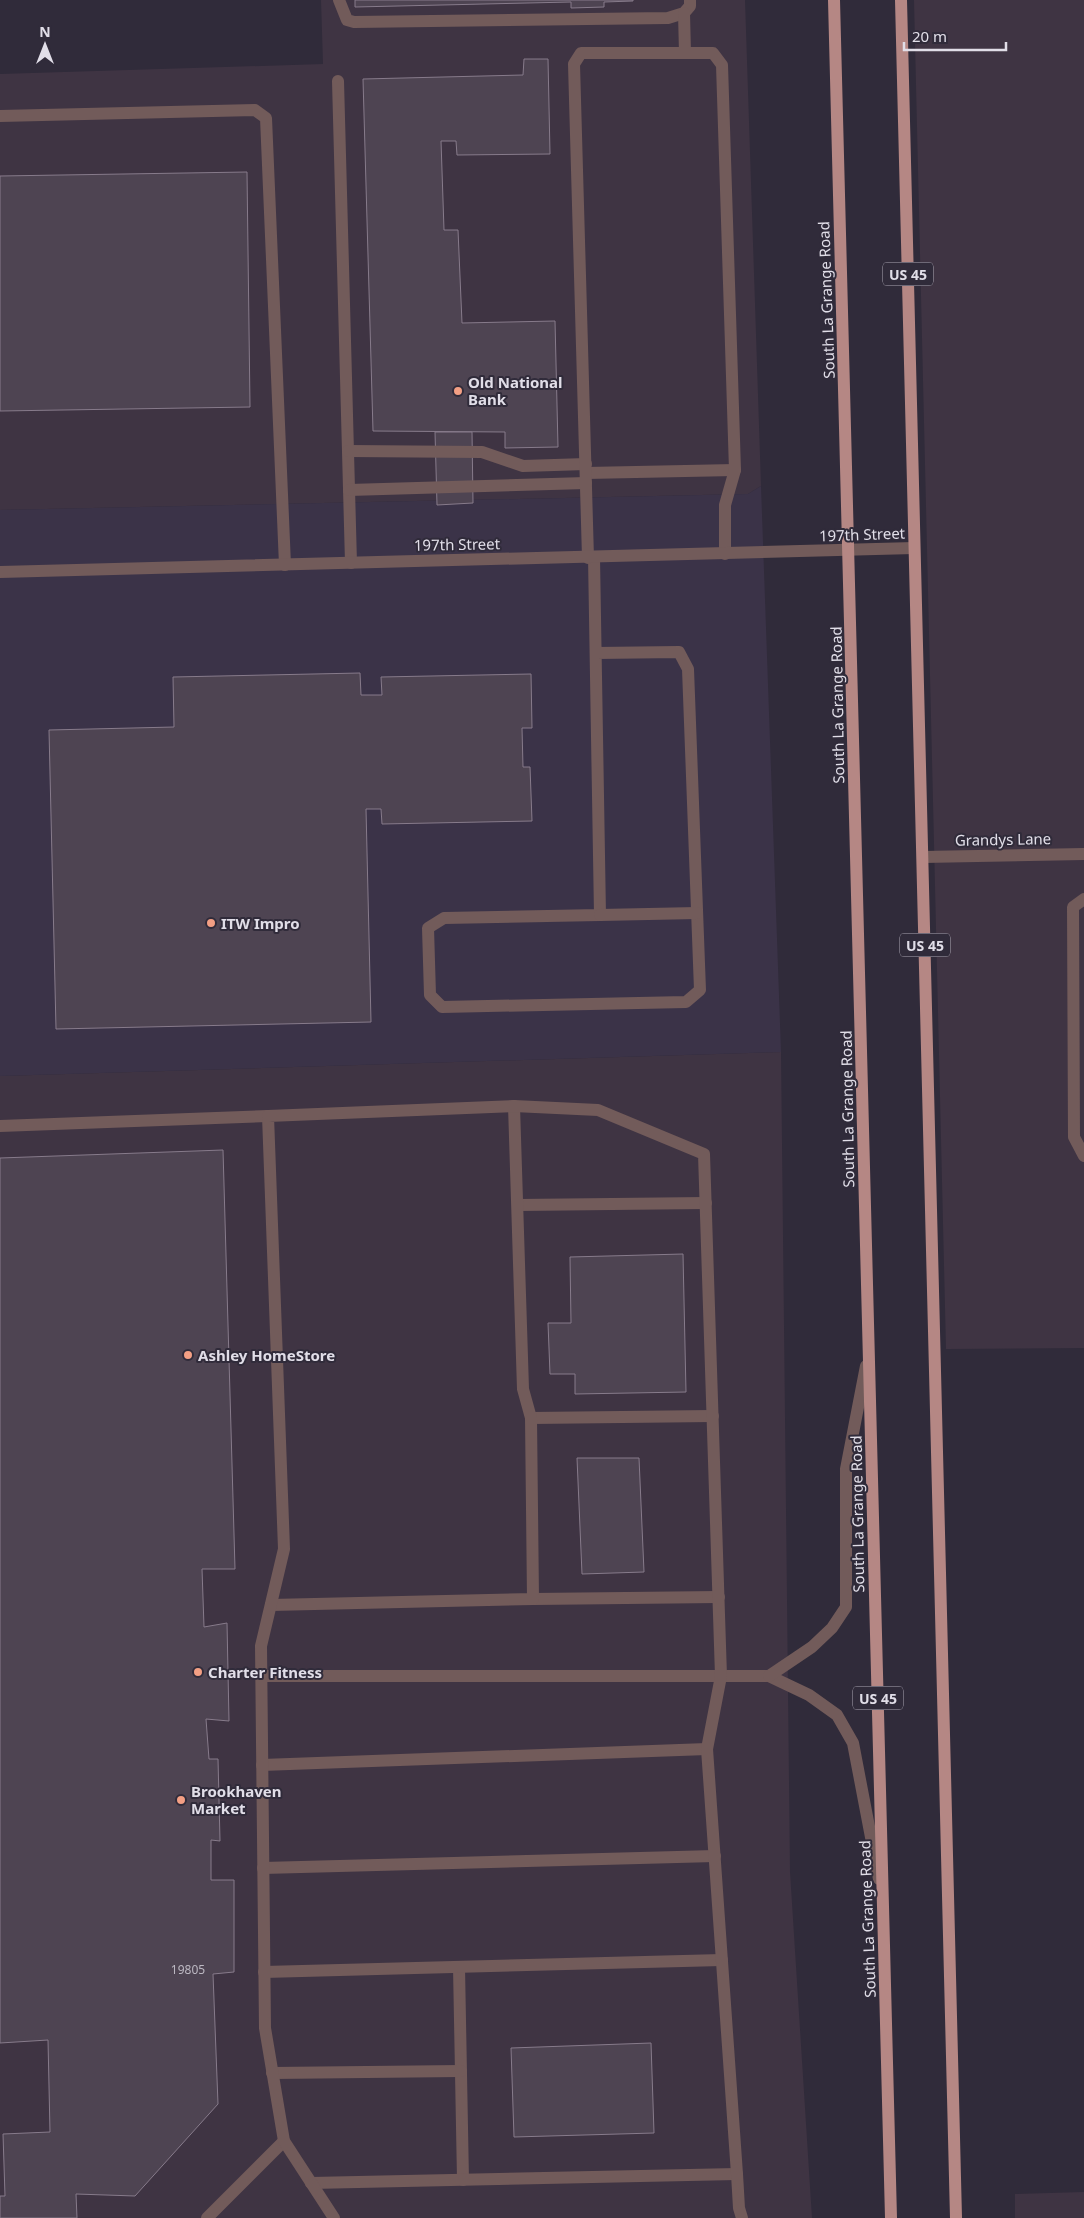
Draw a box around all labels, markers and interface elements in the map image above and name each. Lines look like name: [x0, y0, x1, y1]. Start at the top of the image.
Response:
north arrow: [20, 20, 70, 70]
scale bar: [904, 20, 1006, 52]
text: N: [39, 22, 51, 41]
text: 20 m: [912, 26, 947, 46]
street label: South La Grange Road: [813, 221, 839, 379]
road number: US 45: [883, 262, 933, 286]
place label: Old National Bank: [468, 372, 562, 409]
marker: Old National Bank: [452, 385, 464, 397]
street label: 197th Street: [819, 522, 906, 545]
street label: 197th Street: [414, 533, 501, 555]
street label: South La Grange Road: [826, 626, 848, 784]
street label: Grandys Lane: [955, 828, 1051, 850]
place label: ITW Impro: [221, 913, 300, 933]
marker: ITW Impro: [205, 917, 217, 929]
road number: US 45: [900, 934, 950, 956]
street label: South La Grange Road: [836, 1030, 858, 1188]
place label: Ashley HomeStore: [198, 1345, 335, 1365]
marker: Ashley HomeStore: [182, 1349, 194, 1361]
street label: South La Grange Road: [846, 1435, 868, 1593]
place label: Charter Fitness: [208, 1662, 322, 1682]
marker: Charter Fitness: [192, 1666, 204, 1678]
road number: US 45: [853, 1686, 903, 1710]
place label: Brookhaven Market: [191, 1781, 281, 1818]
marker: Brookhaven Market: [175, 1794, 187, 1806]
street label: South La Grange Road: [854, 1840, 880, 1998]
house number: 19805: [171, 1961, 205, 1978]

